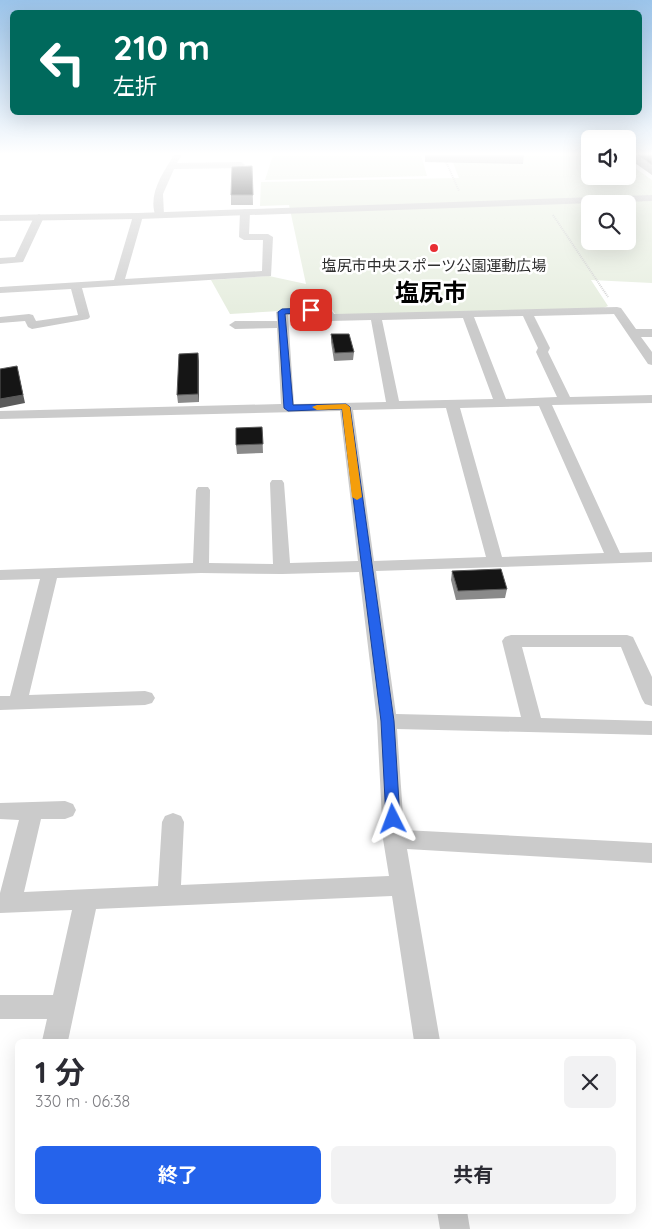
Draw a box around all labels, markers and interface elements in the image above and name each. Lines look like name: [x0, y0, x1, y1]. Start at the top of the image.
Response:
text: 210 m: [113, 25, 210, 69]
icon: left: [30, 30, 95, 95]
text: 左折: [113, 72, 157, 100]
map controls: [581, 130, 636, 250]
button: sound: [581, 130, 636, 185]
button: search: [581, 195, 636, 250]
marker: 塩尻市中央スポーツ公園運動広場: [428, 242, 440, 254]
place label: 塩尻市中央スポーツ公園運動広場: [322, 256, 546, 275]
district label: 塩尻市: [395, 277, 467, 307]
pin: [290, 289, 332, 331]
icon: arrive: [297, 296, 325, 324]
position arrow: [366, 792, 418, 844]
text: 1 分: [35, 1053, 85, 1091]
button: close: [564, 1056, 616, 1108]
text: 330 m · 06:38: [35, 1091, 130, 1111]
button: 終了: [35, 1146, 321, 1204]
button: 共有: [331, 1146, 616, 1204]

